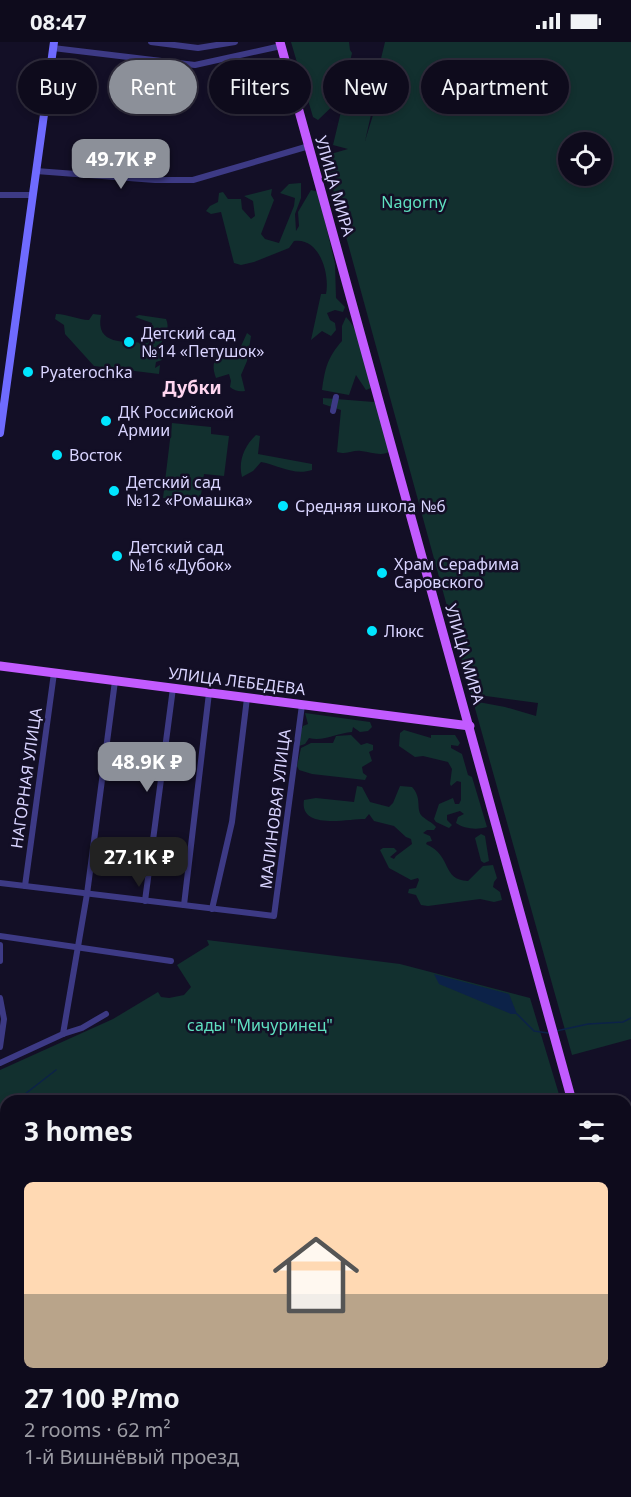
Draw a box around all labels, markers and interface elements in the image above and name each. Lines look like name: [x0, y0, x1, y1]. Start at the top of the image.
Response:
text: 08:47: [30, 6, 87, 36]
chip: Buy: [18, 60, 97, 114]
chip: Rent: [109, 60, 197, 114]
chip: Filters: [209, 60, 311, 114]
chip: New: [323, 60, 409, 114]
chip: Apartment: [421, 60, 569, 114]
map controls: [558, 132, 612, 186]
button: locate: [558, 132, 612, 186]
street label: УЛИЦА МИРА: [310, 133, 360, 240]
pin: 49.7K ₽: [66, 139, 176, 190]
text: 49.7K ₽: [86, 145, 156, 172]
park label: Nagorny: [381, 191, 447, 213]
place label: Детский сад №14 «Петушок»: [141, 322, 264, 362]
marker: Детский сад №14 «Петушок»: [122, 335, 136, 349]
place label: Pyaterochka: [40, 361, 133, 383]
marker: Pyaterochka: [21, 365, 35, 379]
district label: Дубки: [162, 375, 222, 399]
place label: ДК Российской Армии: [118, 401, 234, 441]
marker: ДК Российской Армии: [99, 414, 113, 428]
place label: Восток: [69, 444, 123, 466]
marker: Восток: [50, 448, 64, 462]
place label: Детский сад №12 «Ромашка»: [126, 471, 253, 511]
marker: Детский сад №12 «Ромашка»: [107, 484, 121, 498]
place label: Средняя школа №6: [295, 495, 446, 517]
marker: Средняя школа №6: [276, 499, 290, 513]
place label: Детский сад №16 «Дубок»: [129, 536, 232, 576]
marker: Детский сад №16 «Дубок»: [110, 549, 124, 563]
place label: Храм Серафима Саровского: [394, 553, 519, 593]
marker: Храм Серафима Саровского: [375, 566, 389, 580]
street label: УЛИЦА МИРА: [440, 601, 490, 708]
place label: Люкс: [384, 620, 424, 642]
marker: Люкс: [365, 624, 379, 638]
street label: УЛИЦА ЛЕБЕДЕВА: [167, 662, 308, 700]
street label: НАГОРНАЯ УЛИЦА: [5, 705, 47, 850]
street label: МАЛИНОВАЯ УЛИЦА: [254, 727, 296, 890]
pin: 48.9K ₽: [92, 742, 202, 793]
text: 48.9K ₽: [112, 748, 182, 775]
pin: 27.1K ₽: [84, 837, 194, 888]
text: 27.1K ₽: [104, 843, 174, 870]
park label: сады "Мичуринец": [187, 1014, 333, 1036]
text: 3 homes: [24, 1113, 133, 1149]
icon: filters: [575, 1115, 608, 1148]
icon: home: [262, 1221, 370, 1329]
text: 27 100 ₽/mo: [24, 1380, 180, 1416]
text: 2 rooms · 62 m²: [24, 1416, 171, 1443]
text: 1-й Вишнёвый проезд: [24, 1443, 239, 1470]

